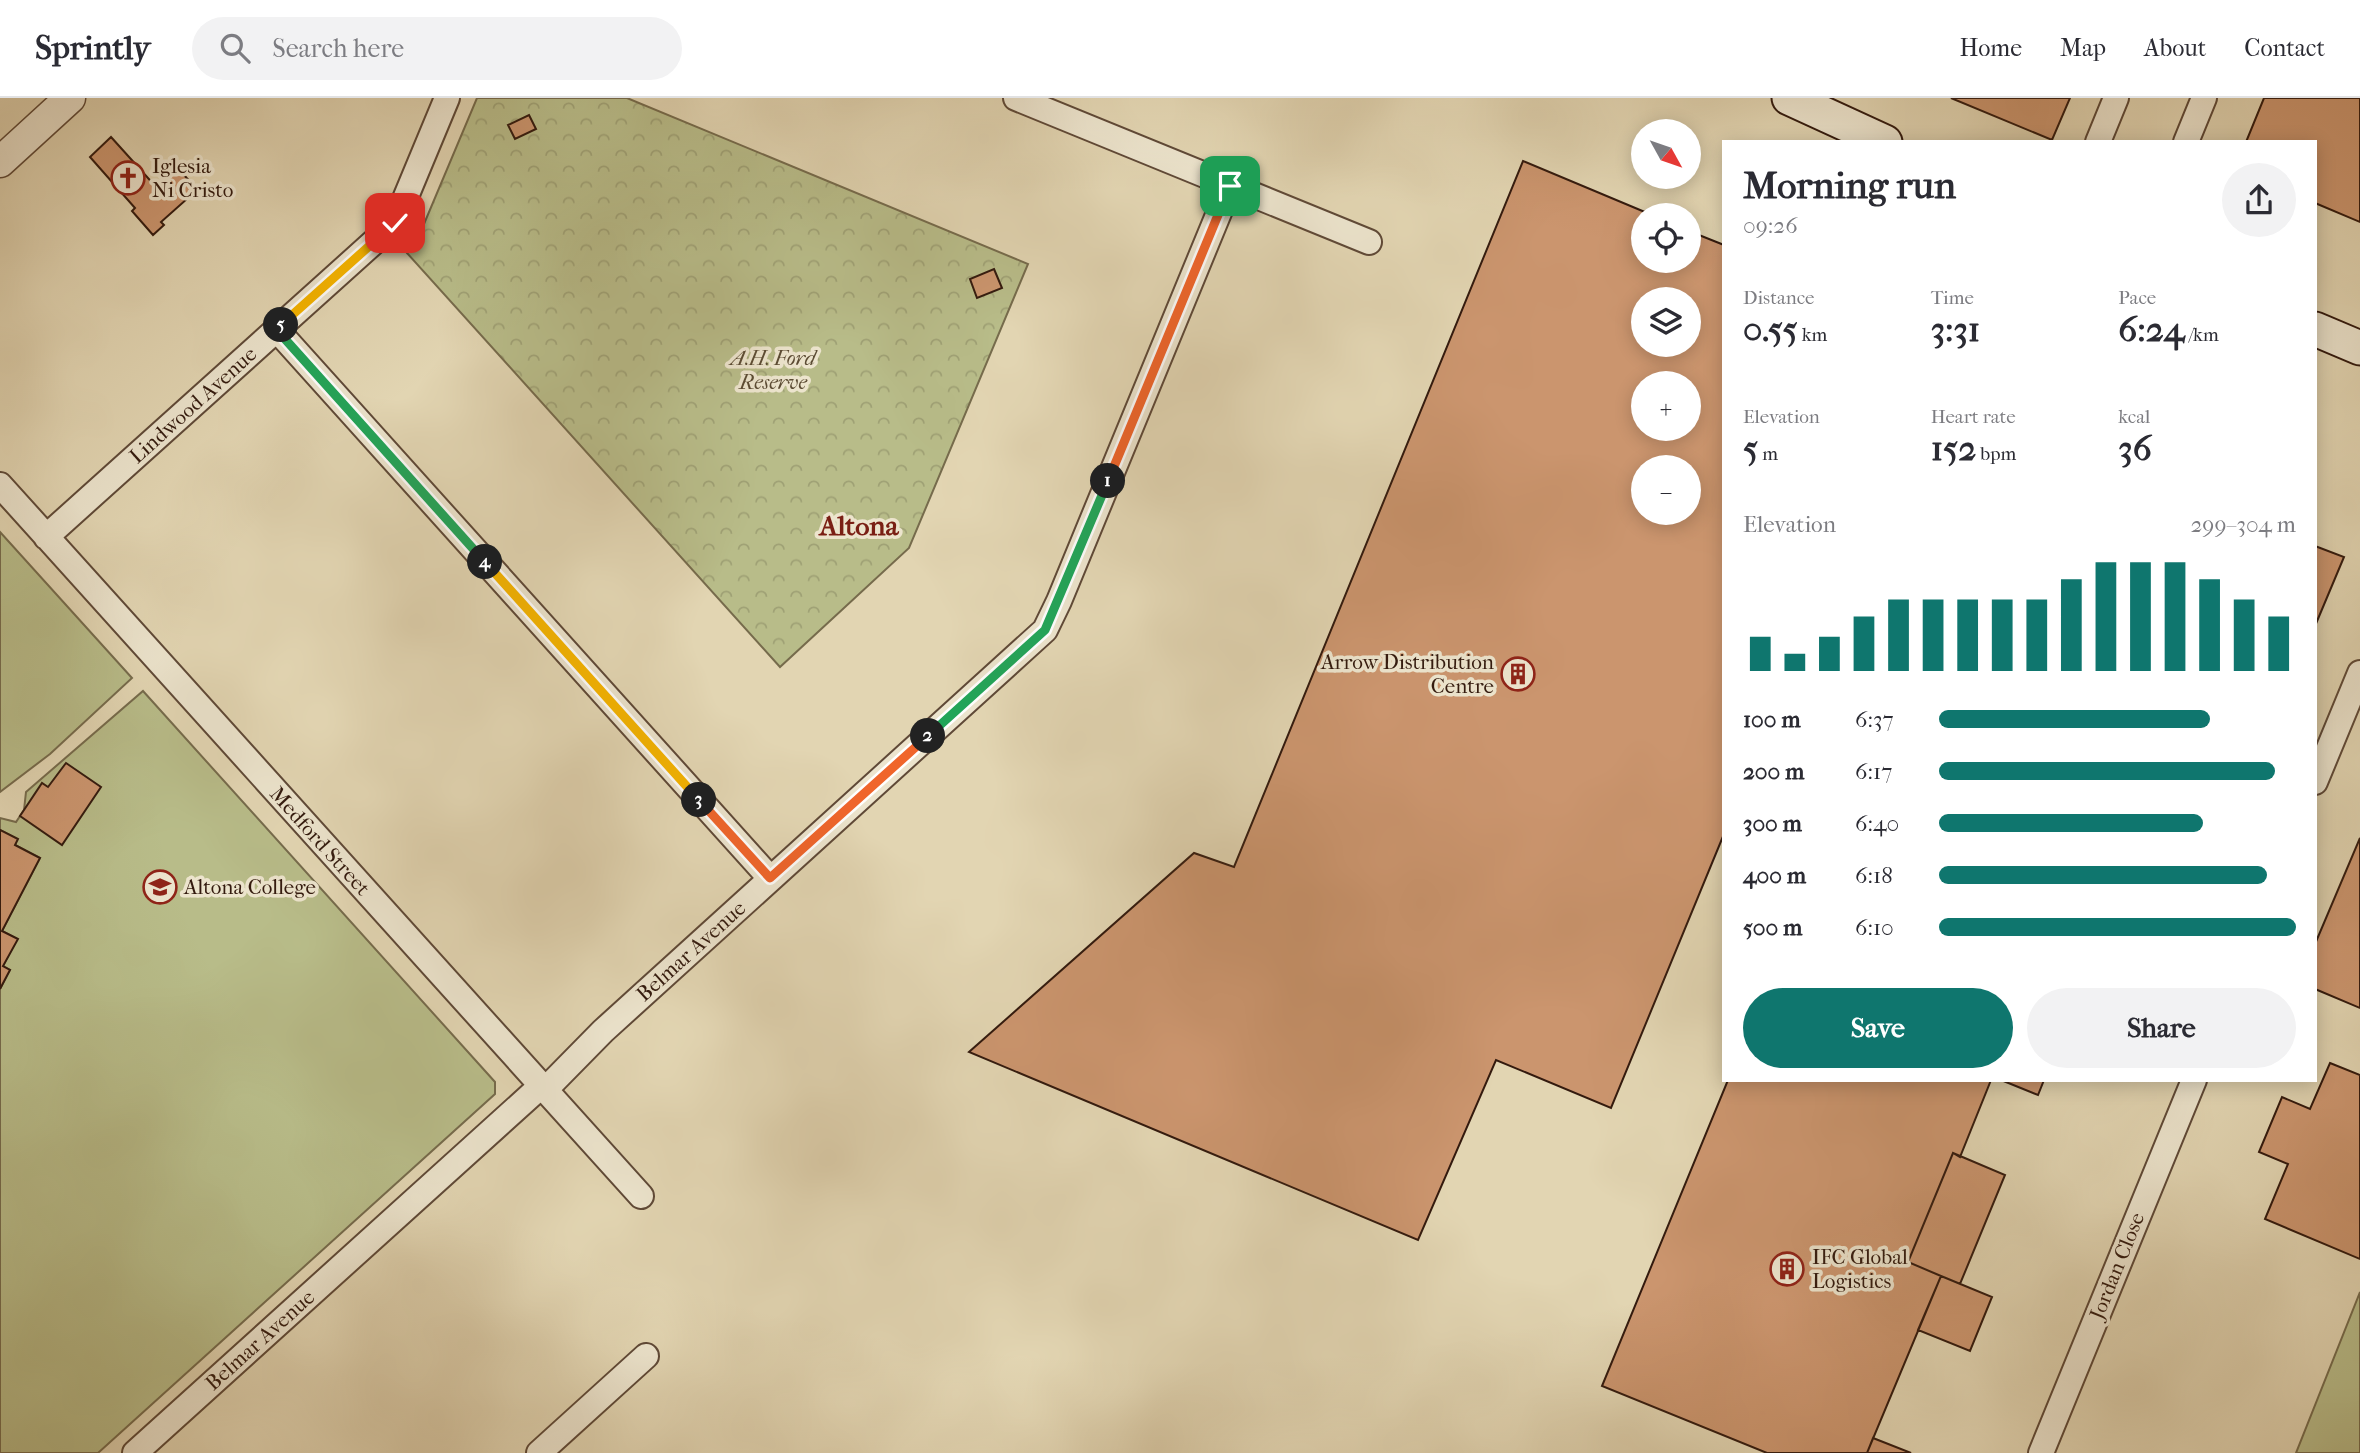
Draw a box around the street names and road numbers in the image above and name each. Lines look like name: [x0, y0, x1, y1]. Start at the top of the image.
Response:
street label: Lindwood Avenue: [125, 342, 261, 468]
street label: Medford Street: [265, 782, 375, 901]
street label: Belmar Avenue: [632, 896, 750, 1006]
street label: Jordan Close: [2084, 1209, 2149, 1325]
street label: Belmar Avenue: [201, 1285, 319, 1395]

